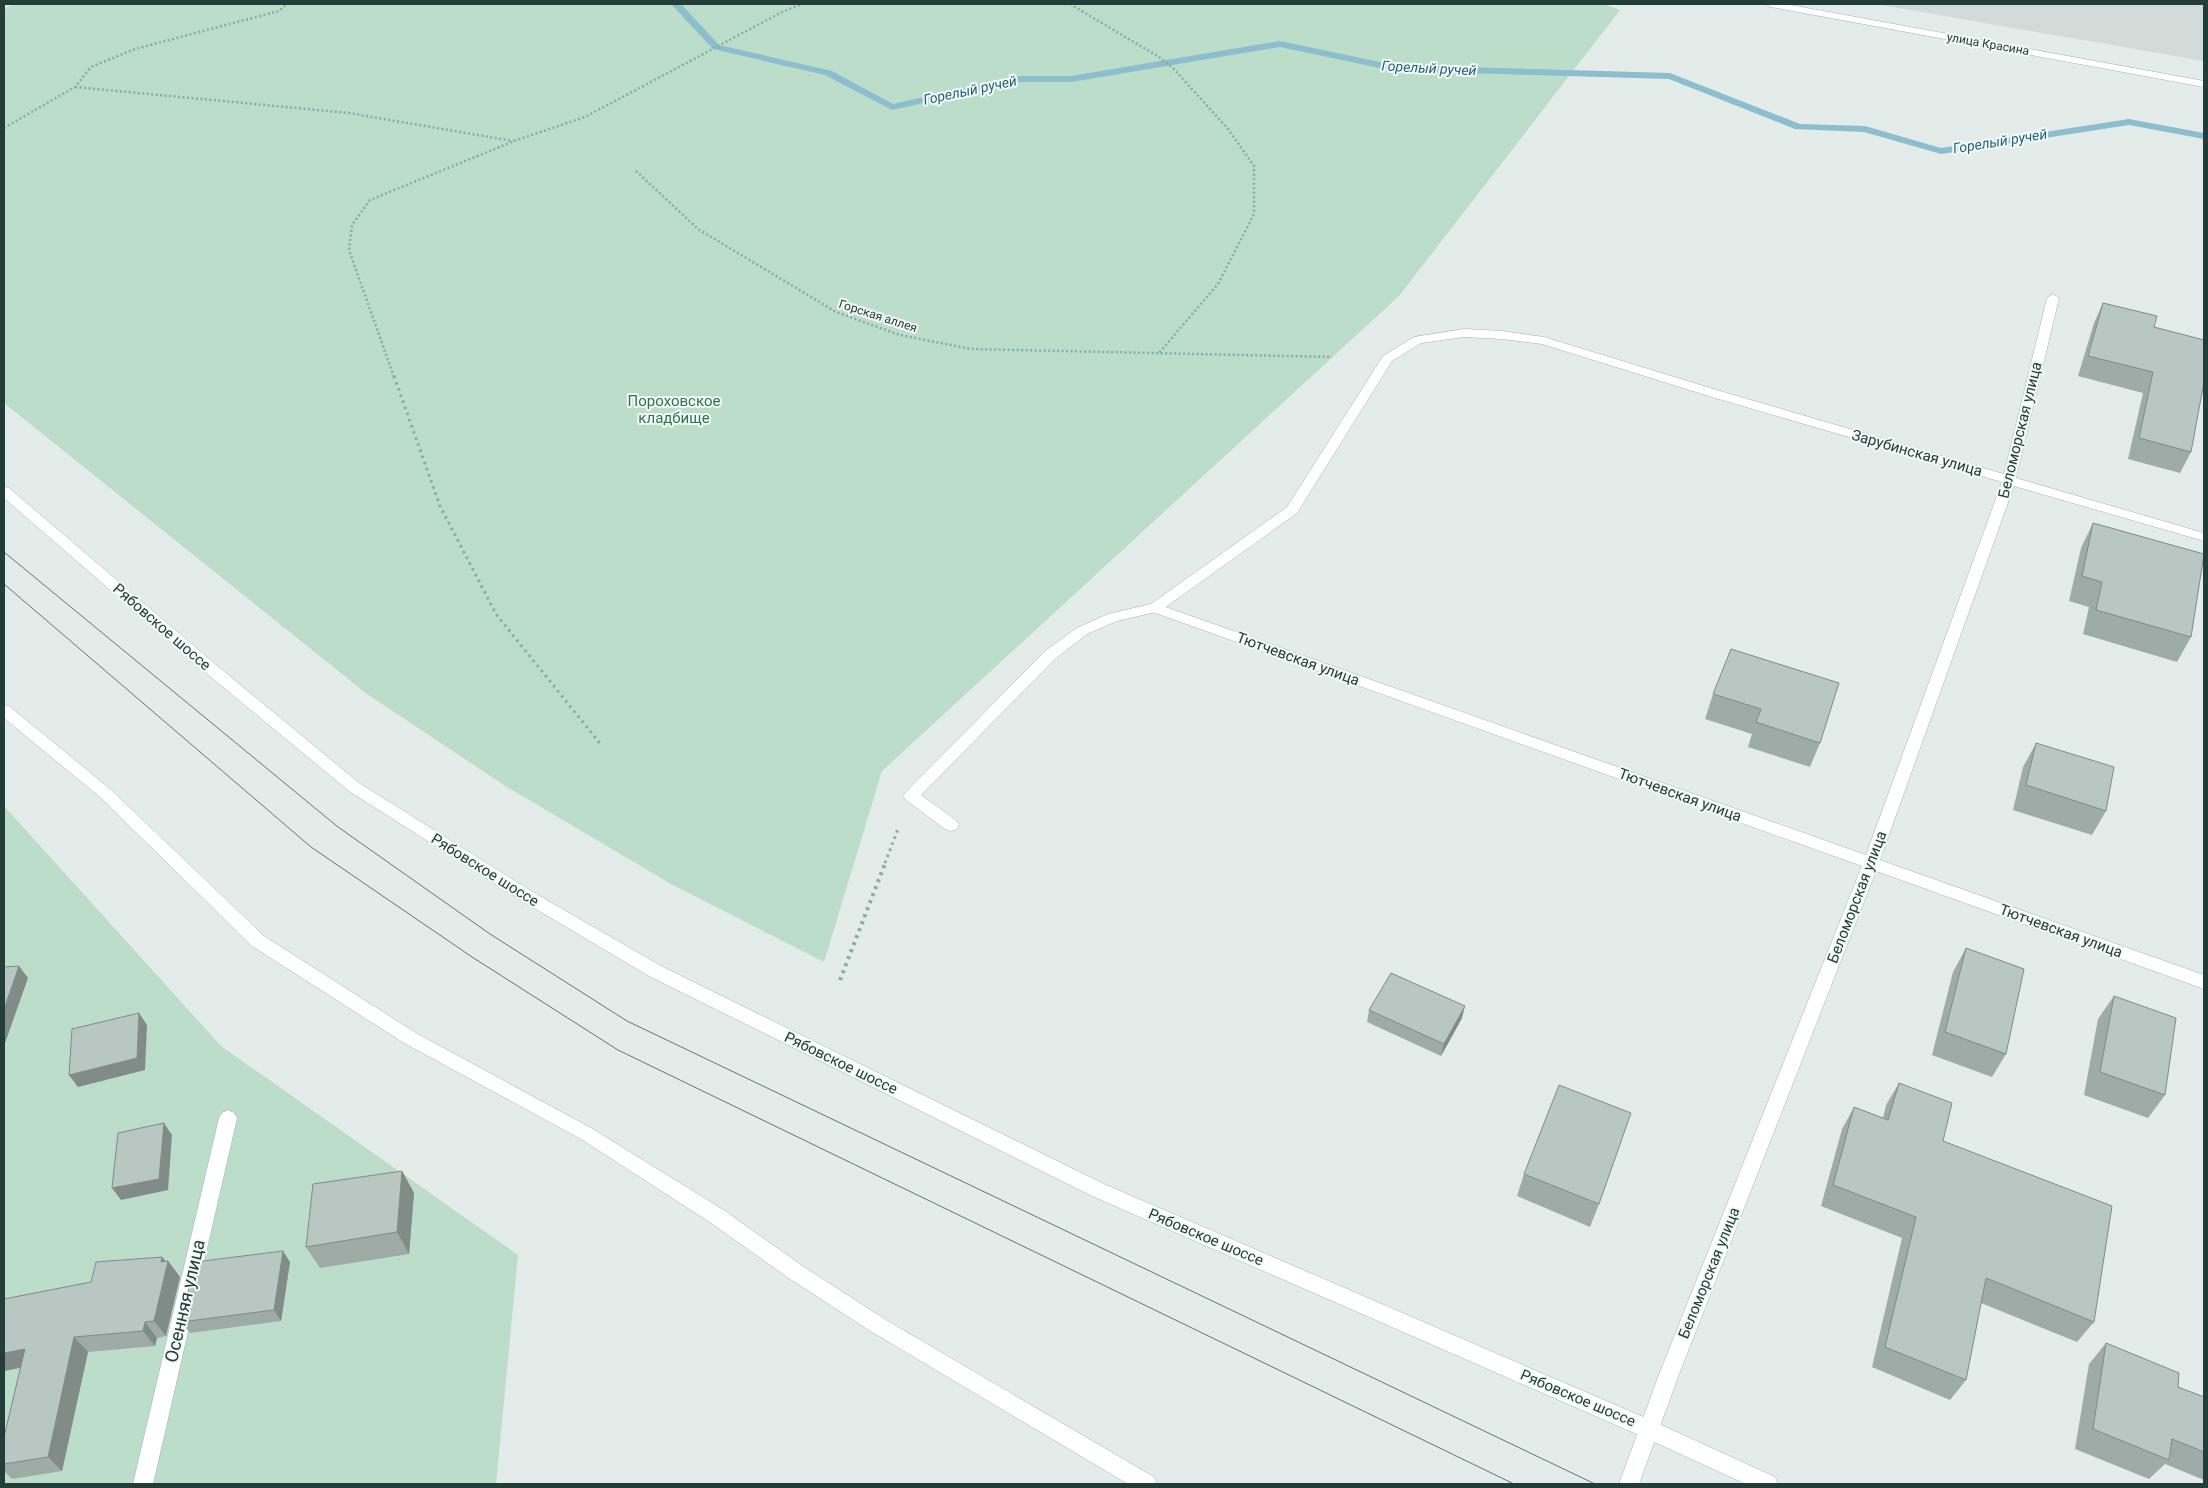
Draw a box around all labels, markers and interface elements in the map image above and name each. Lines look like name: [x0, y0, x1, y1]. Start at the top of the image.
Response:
street label: улица Красина: [1946, 30, 2030, 58]
water label: Горелый ручей: [1381, 58, 1477, 78]
water label: Горелый ручей: [922, 72, 1018, 108]
water label: Горелый ручей: [1952, 126, 2048, 156]
street label: Горская аллея: [837, 297, 919, 335]
street label: Беломорская улица: [1994, 360, 2046, 500]
park label: Пороховское кладбище: [628, 392, 720, 427]
street label: Зарубинская улица: [1850, 426, 1984, 480]
street label: Рябовское шоссе: [109, 580, 215, 674]
street label: Тютчевская улица: [1234, 628, 1362, 690]
street label: Тютчевская улица: [1616, 764, 1744, 826]
street label: Беломорская улица: [1824, 828, 1890, 966]
street label: Рябовское шоссе: [428, 830, 542, 910]
street label: Тютчевская улица: [1997, 900, 2125, 962]
street label: Рябовское шоссе: [782, 1028, 900, 1098]
street label: Рябовское шоссе: [1146, 1205, 1266, 1269]
street label: Беломорская улица: [1674, 1205, 1744, 1341]
street label: Осенняя улица: [160, 1237, 209, 1365]
street label: Рябовское шоссе: [1518, 1366, 1638, 1430]

